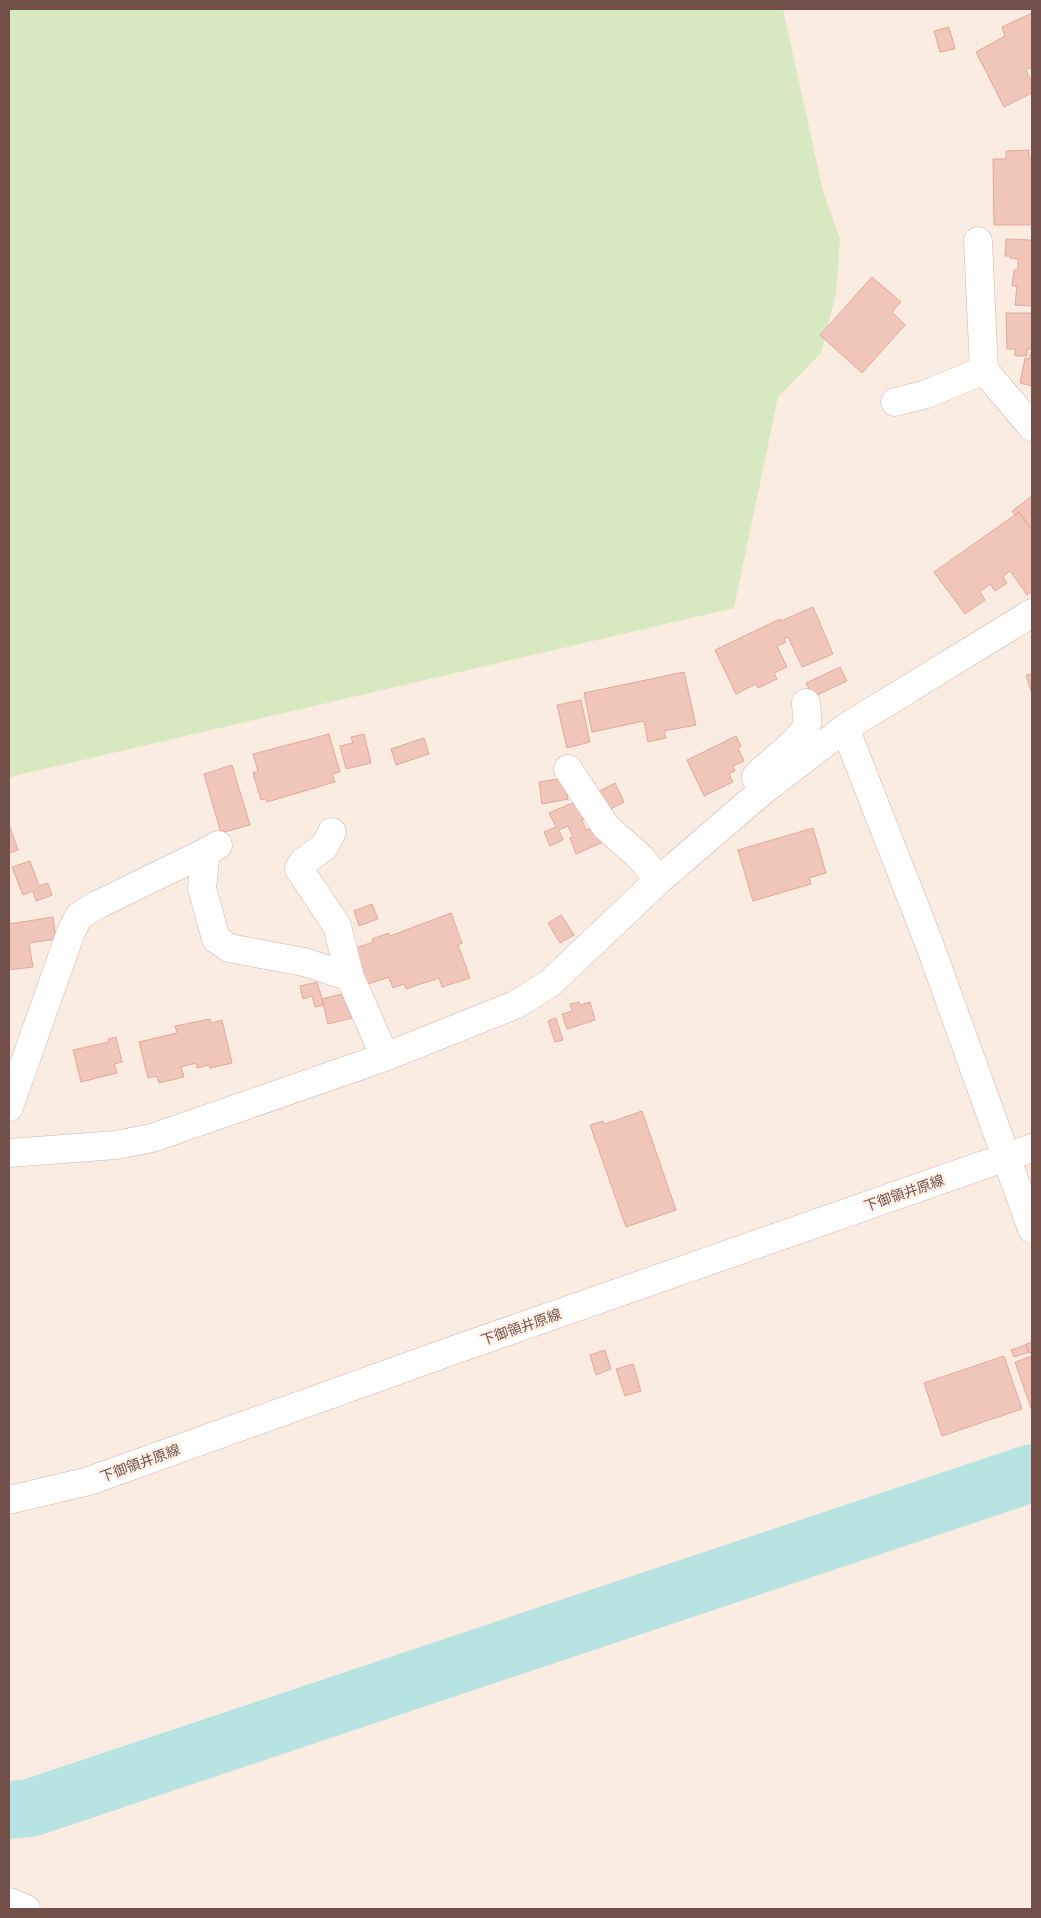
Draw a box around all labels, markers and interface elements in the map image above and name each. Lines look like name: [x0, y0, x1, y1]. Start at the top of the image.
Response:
street label: 下御領井原線: [862, 1172, 946, 1214]
street label: 下御領井原線: [479, 1306, 563, 1348]
street label: 下御領井原線: [98, 1441, 182, 1485]

